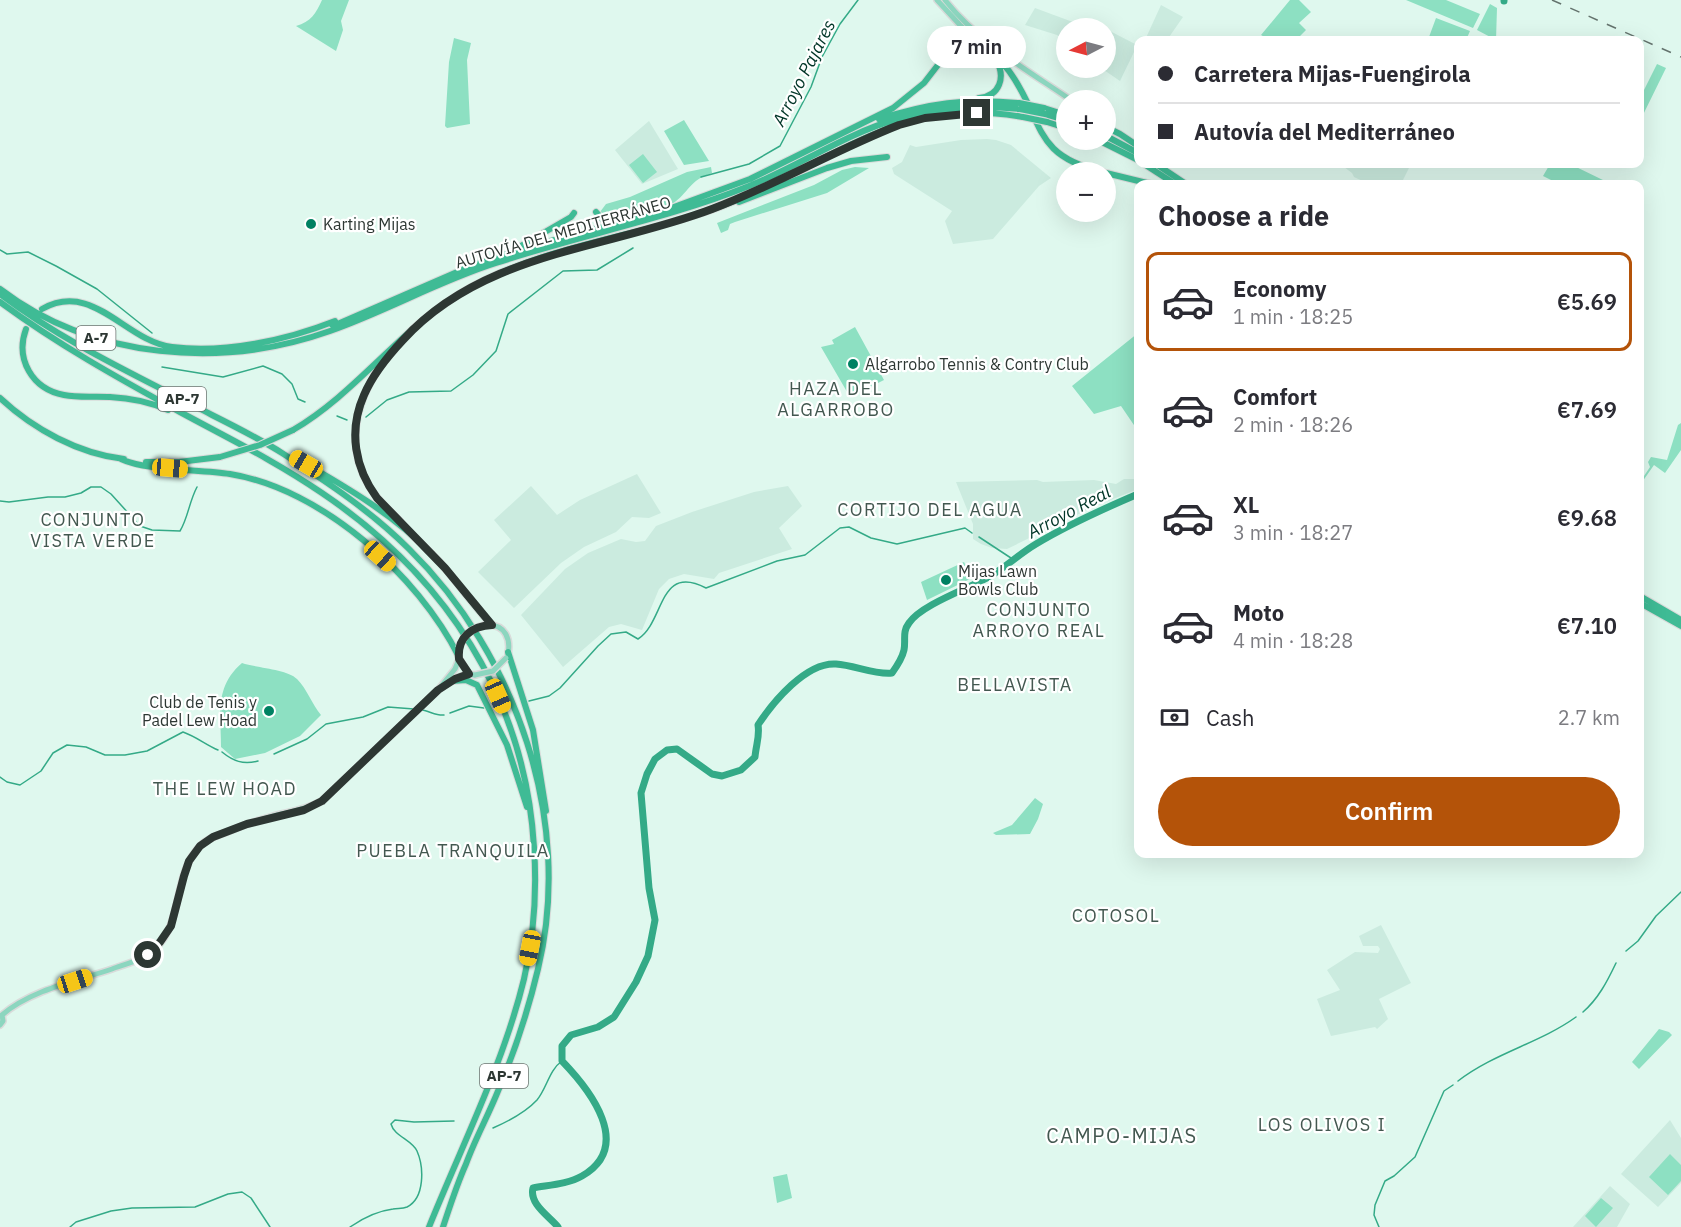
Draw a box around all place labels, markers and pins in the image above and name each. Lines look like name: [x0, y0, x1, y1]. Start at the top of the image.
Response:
place label: Karting Mijas: [323, 214, 416, 234]
marker: Karting Mijas: [304, 217, 318, 231]
place label: Algarrobo Tennis & Contry Club: [865, 354, 1089, 374]
marker: Algarrobo Tennis & Contry Club: [846, 357, 860, 371]
place label: Mijas Lawn Bowls Club: [958, 561, 1038, 599]
marker: Mijas Lawn Bowls Club: [939, 573, 953, 587]
place label: Club de Tenis y Padel Lew Hoad: [142, 692, 257, 730]
marker: Club de Tenis y Padel Lew Hoad: [262, 704, 276, 718]

